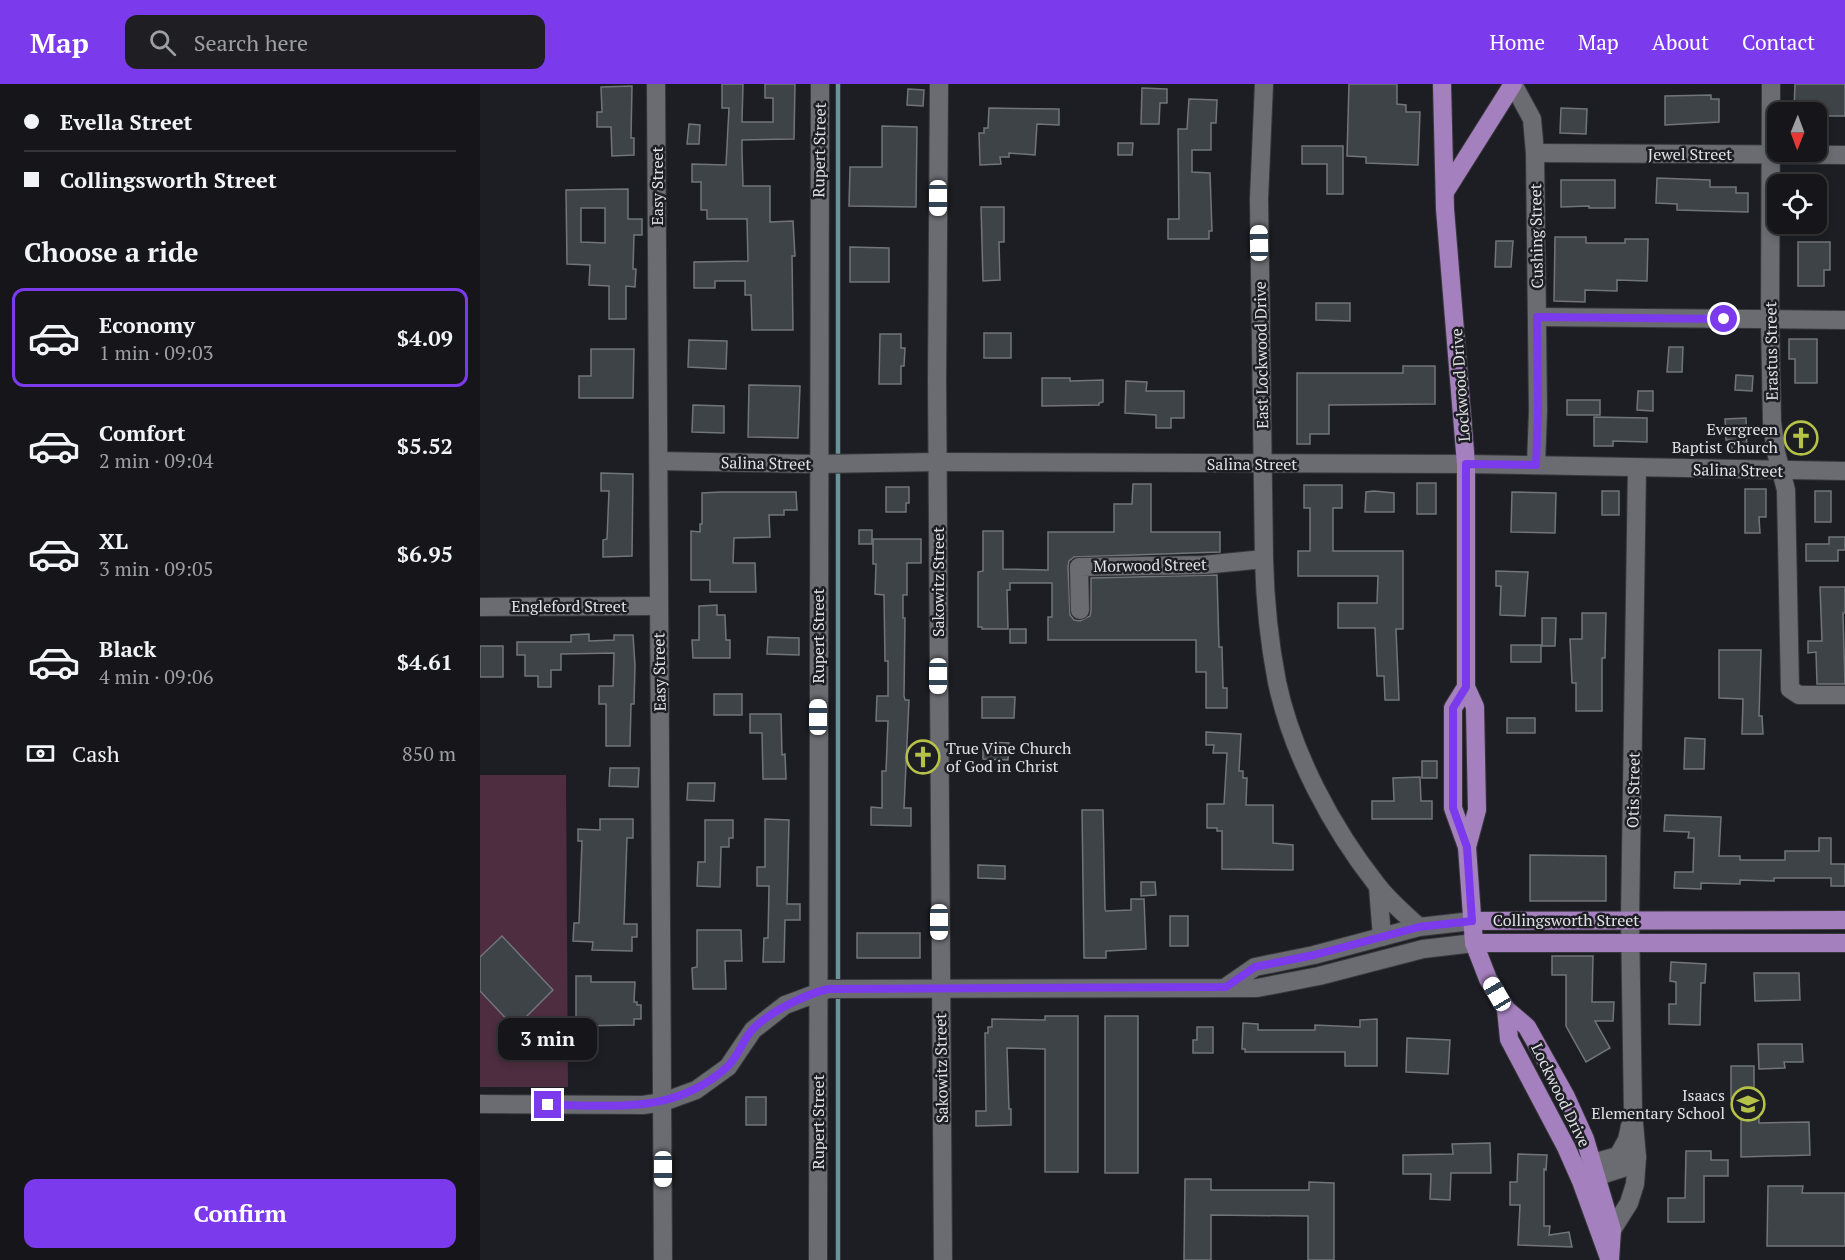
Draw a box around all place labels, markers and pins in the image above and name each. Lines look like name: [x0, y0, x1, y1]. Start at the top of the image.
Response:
place label: Evergreen Baptist Church: [1672, 418, 1779, 458]
church icon: Evergreen Baptist Church: [1783, 420, 1819, 456]
place label: True Vine Church of God in Christ: [946, 737, 1072, 777]
church icon: True Vine Church of God in Christ: [905, 739, 941, 775]
place label: Isaacs Elementary School: [1591, 1084, 1725, 1124]
school or university icon: Isaacs Elementary School: [1730, 1086, 1766, 1122]

